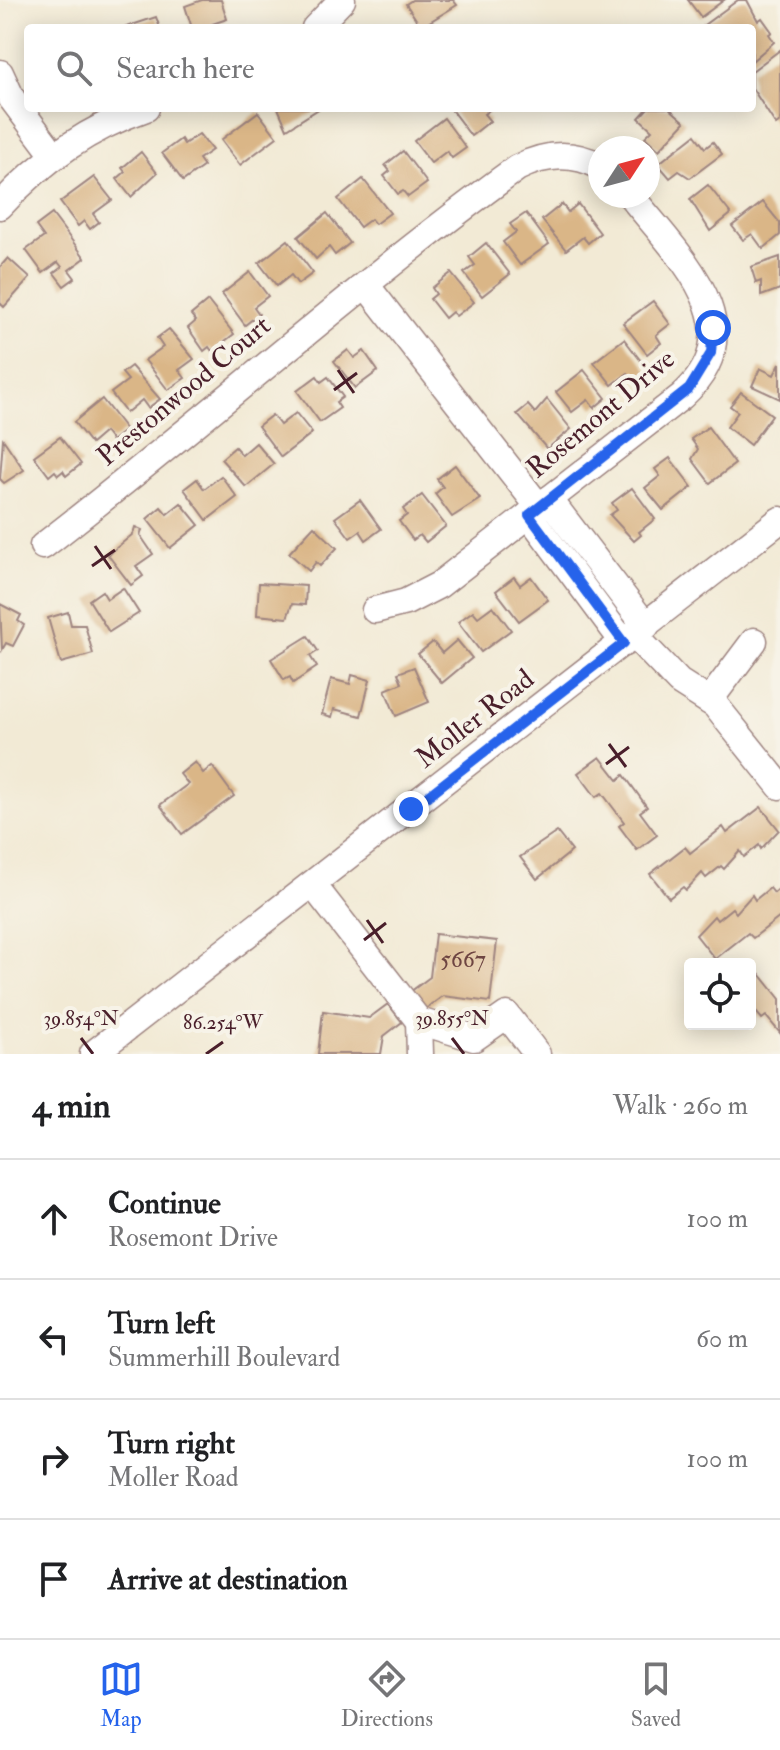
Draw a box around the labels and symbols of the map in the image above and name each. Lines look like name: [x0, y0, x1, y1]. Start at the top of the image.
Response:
north arrow: [588, 136, 660, 208]
street label: Prestonwood Court: [90, 308, 278, 474]
route start: [695, 310, 731, 346]
street label: Rosemont Drive: [520, 342, 683, 486]
street label: Moller Road: [409, 662, 541, 776]
route end: [393, 791, 429, 827]
house number: 5667: [440, 944, 486, 975]
text: 39.854°N: [43, 1006, 119, 1031]
text: 39.855°N: [415, 1006, 489, 1031]
text: 86.254°W: [183, 1010, 264, 1035]

